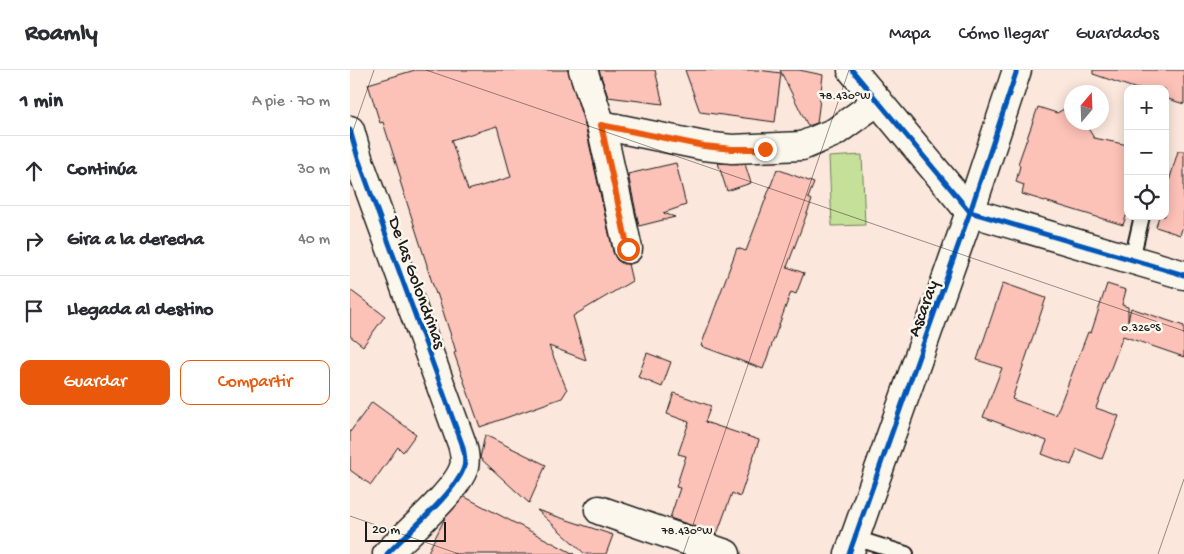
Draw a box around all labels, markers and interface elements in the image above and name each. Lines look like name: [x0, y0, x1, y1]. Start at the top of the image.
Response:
text: Roamly: [25, 20, 98, 49]
text: Mapa: [889, 24, 930, 45]
text: Cómo llegar: [958, 24, 1048, 45]
text: Guardados: [1076, 24, 1159, 45]
north arrow: [1064, 85, 1109, 130]
map controls: [1124, 85, 1169, 220]
button: +: [1124, 85, 1169, 130]
text: 1 min: [20, 90, 63, 115]
text: 78.430°W: [819, 90, 870, 104]
text: A pie · 70 m: [252, 93, 330, 112]
button: −: [1124, 130, 1169, 175]
route end: [754, 138, 777, 161]
icon: ahead: [20, 157, 48, 185]
text: Continúa: [67, 159, 137, 182]
text: 30 m: [297, 161, 330, 180]
button: locate: [1124, 175, 1169, 220]
street label: De las Golondrinas: [382, 213, 450, 353]
icon: right: [20, 227, 48, 255]
text: Gira a la derecha: [67, 229, 204, 252]
text: 40 m: [298, 231, 330, 250]
route start: [617, 238, 640, 261]
street label: Ascaray: [904, 278, 944, 340]
icon: arrive: [20, 297, 48, 325]
text: Llegada al destino: [67, 299, 213, 322]
text: 0.326°S: [1121, 322, 1161, 336]
button: Guardar: [20, 360, 170, 405]
button: Compartir: [180, 360, 330, 405]
scale bar: [365, 519, 446, 542]
text: 20 m: [372, 522, 400, 539]
text: 78.430°W: [661, 525, 712, 539]

